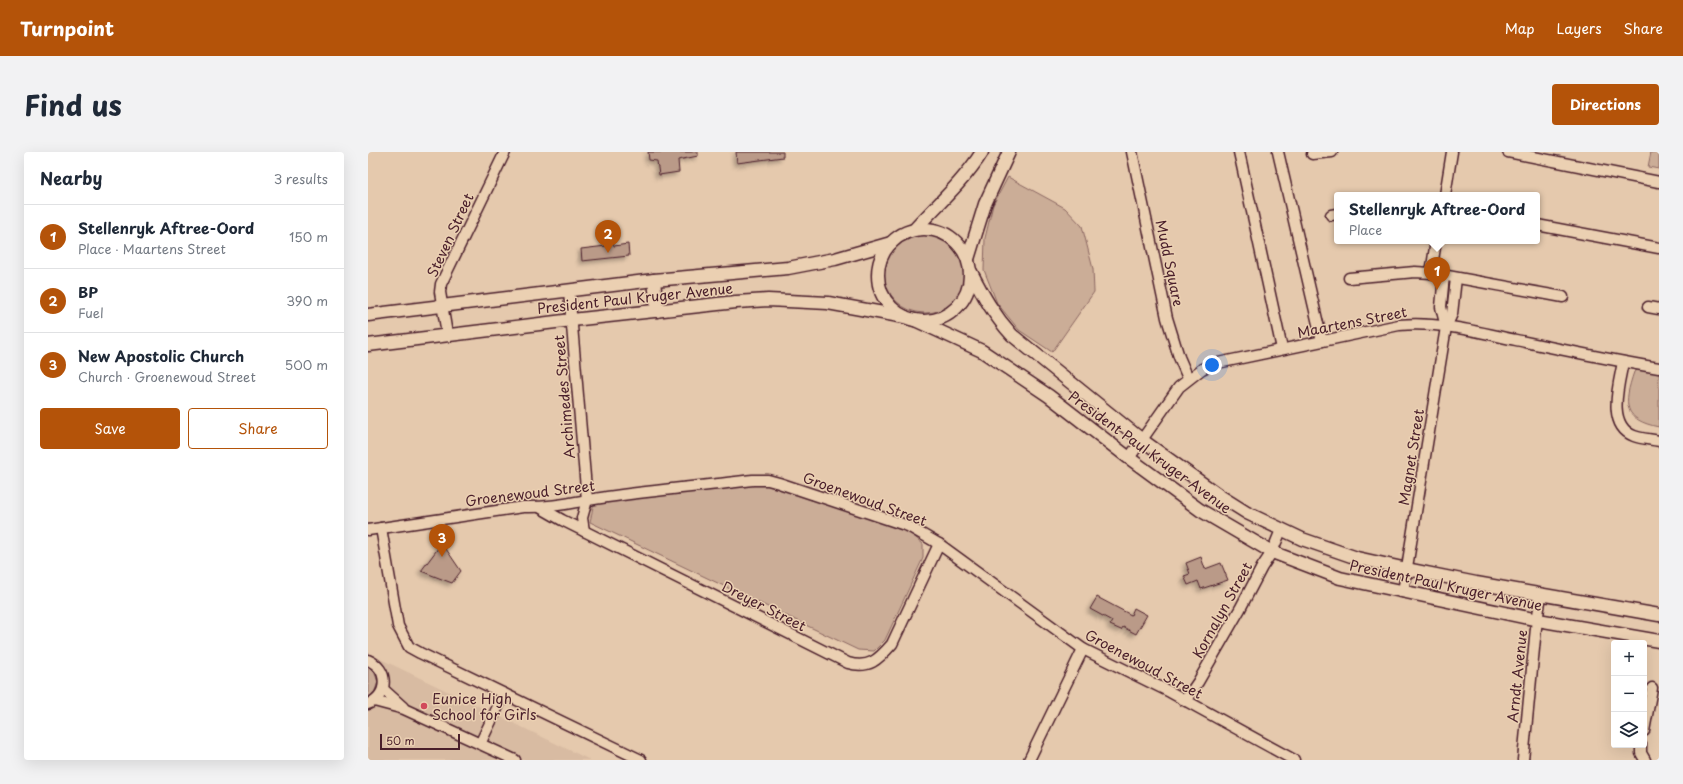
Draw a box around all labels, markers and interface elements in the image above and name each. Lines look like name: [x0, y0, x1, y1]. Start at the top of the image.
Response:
text: Turnpoint: [20, 14, 114, 42]
text: Map: [1505, 18, 1535, 39]
text: Layers: [1557, 18, 1602, 39]
text: Share: [1624, 18, 1663, 39]
text: Find us: [24, 83, 122, 126]
button: Directions: [1552, 84, 1659, 125]
text: Nearby: [40, 165, 102, 191]
text: 3 results: [274, 169, 328, 188]
street label: Steven Street: [421, 189, 479, 280]
popup: [1334, 192, 1540, 244]
text: Stellenryk Aftree-Oord: [1349, 197, 1525, 220]
text: Stellenryk Aftree-Oord: [78, 216, 254, 239]
street label: Mudd Square: [1151, 218, 1189, 308]
pin: 2: [595, 220, 621, 253]
text: Place: [1349, 220, 1382, 239]
text: 1: [50, 227, 56, 246]
text: 150 m: [289, 227, 328, 246]
text: Place · Maartens Street: [78, 239, 226, 258]
pin: 1: [1424, 257, 1450, 290]
street label: President Paul Kruger Avenue: [536, 277, 734, 319]
text: BP: [78, 280, 98, 303]
text: 2: [48, 291, 58, 310]
text: 390 m: [286, 291, 328, 310]
street label: Maartens Street: [1295, 301, 1409, 343]
text: Fuel: [78, 303, 104, 322]
street label: Archimedes Street: [548, 334, 580, 460]
text: New Apostolic Church: [78, 344, 244, 367]
text: 3: [49, 355, 57, 374]
text: 500 m: [285, 355, 328, 374]
your location: [1202, 355, 1222, 375]
text: Church · Groenewoud Street: [78, 367, 256, 386]
street label: President Paul Kruger Avenue: [1064, 386, 1236, 519]
street label: Magnet Street: [1393, 407, 1429, 507]
button: Save: [40, 408, 180, 449]
button: Share: [188, 408, 328, 449]
street label: Groenewoud Street: [800, 467, 930, 531]
street label: Groenewoud Street: [464, 475, 596, 511]
pin: 3: [429, 524, 455, 557]
street label: President Paul Kruger Avenue: [1348, 554, 1545, 616]
street label: Kornalyn Street: [1187, 558, 1257, 662]
street label: Dreyer Street: [718, 576, 810, 636]
street label: Groenewoud Street: [1081, 624, 1207, 704]
street label: Arndt Avenue: [1502, 629, 1532, 723]
map controls: [1611, 640, 1647, 748]
button: +: [1611, 640, 1647, 676]
button: −: [1611, 676, 1647, 712]
place label: Eunice High School for Girls: [432, 688, 536, 725]
marker: Eunice High School for Girls: [419, 701, 429, 711]
button: layers: [1611, 712, 1647, 748]
scale bar: [380, 732, 460, 751]
text: 50 m: [386, 732, 415, 749]

